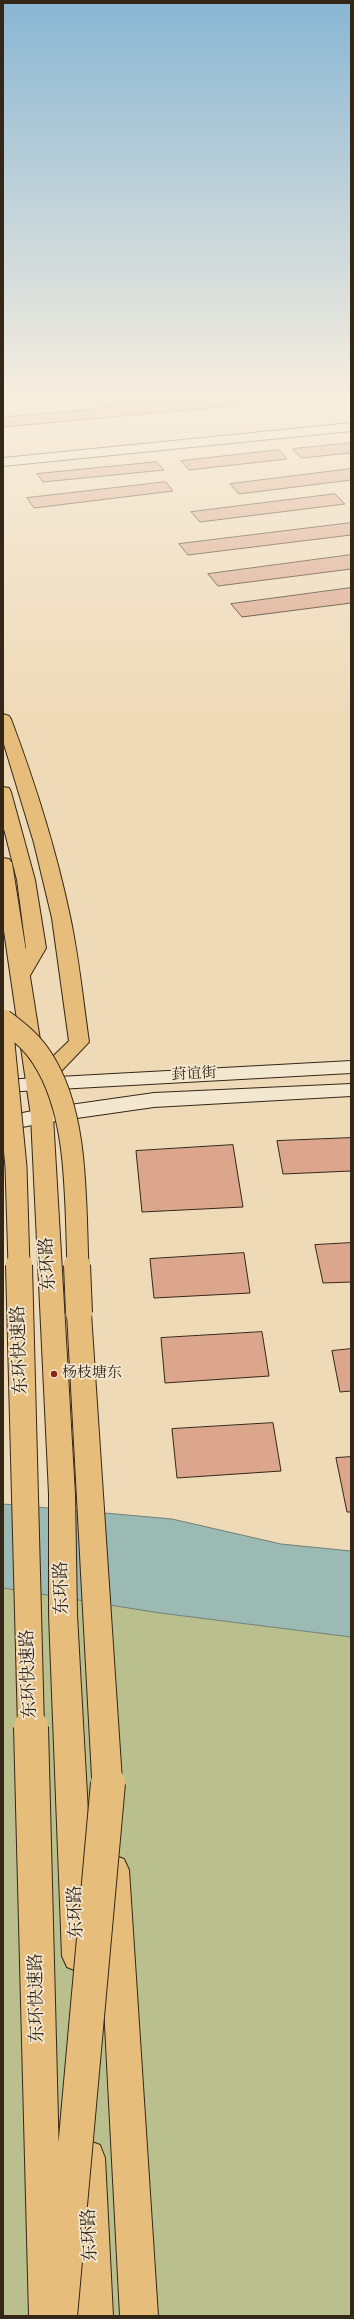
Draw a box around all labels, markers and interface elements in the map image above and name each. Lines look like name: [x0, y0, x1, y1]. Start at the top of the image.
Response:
street label: 葑谊街: [171, 1065, 217, 1085]
street label: 东环路: [37, 1236, 61, 1292]
street label: 东环快速路: [9, 1305, 33, 1395]
place label: 杨枝塘东: [62, 1365, 122, 1383]
marker: 杨枝塘东: [49, 1369, 59, 1379]
street label: 东环路: [52, 1561, 74, 1615]
street label: 东环快速路: [18, 1629, 42, 1719]
street label: 东环路: [65, 1885, 89, 1939]
street label: 东环快速路: [26, 1953, 50, 2043]
street label: 东环路: [79, 2208, 103, 2262]

